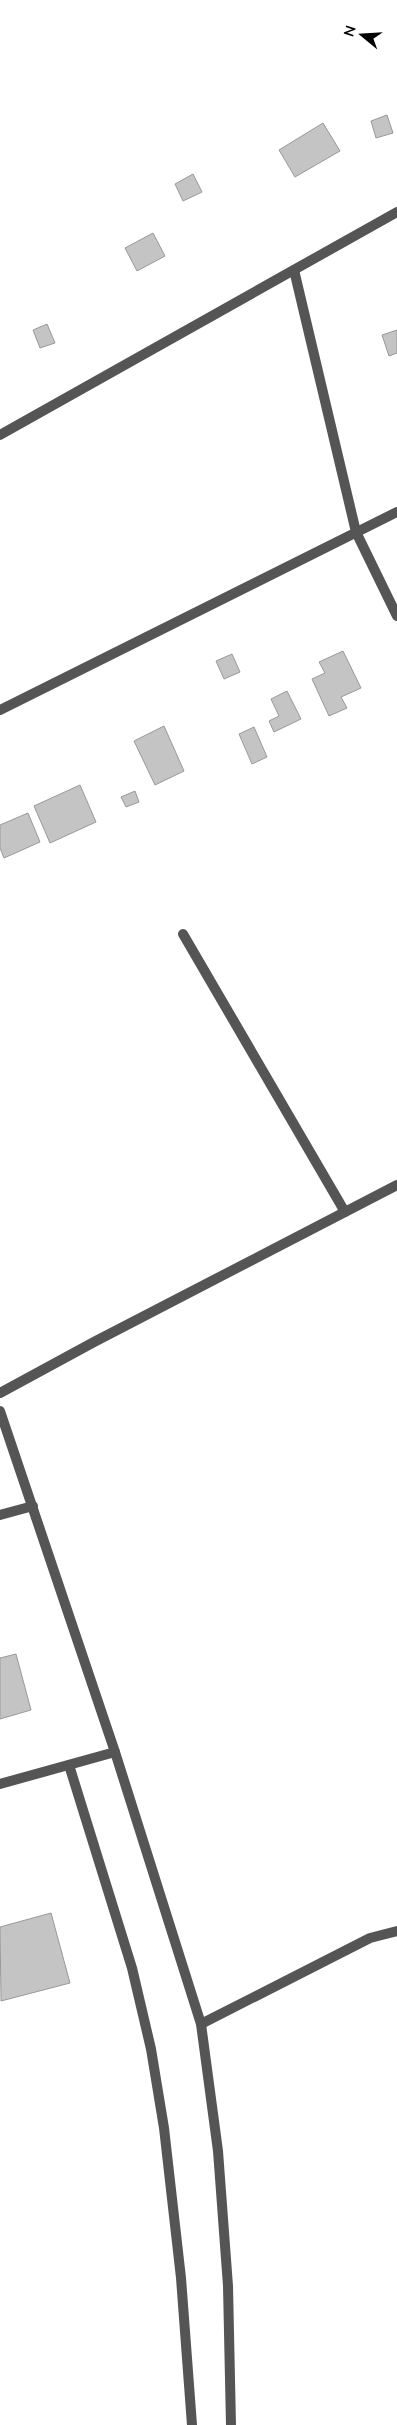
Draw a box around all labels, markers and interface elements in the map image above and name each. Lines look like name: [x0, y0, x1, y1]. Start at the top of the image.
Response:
north arrow: [337, 10, 387, 60]
text: N: [339, 23, 361, 39]

